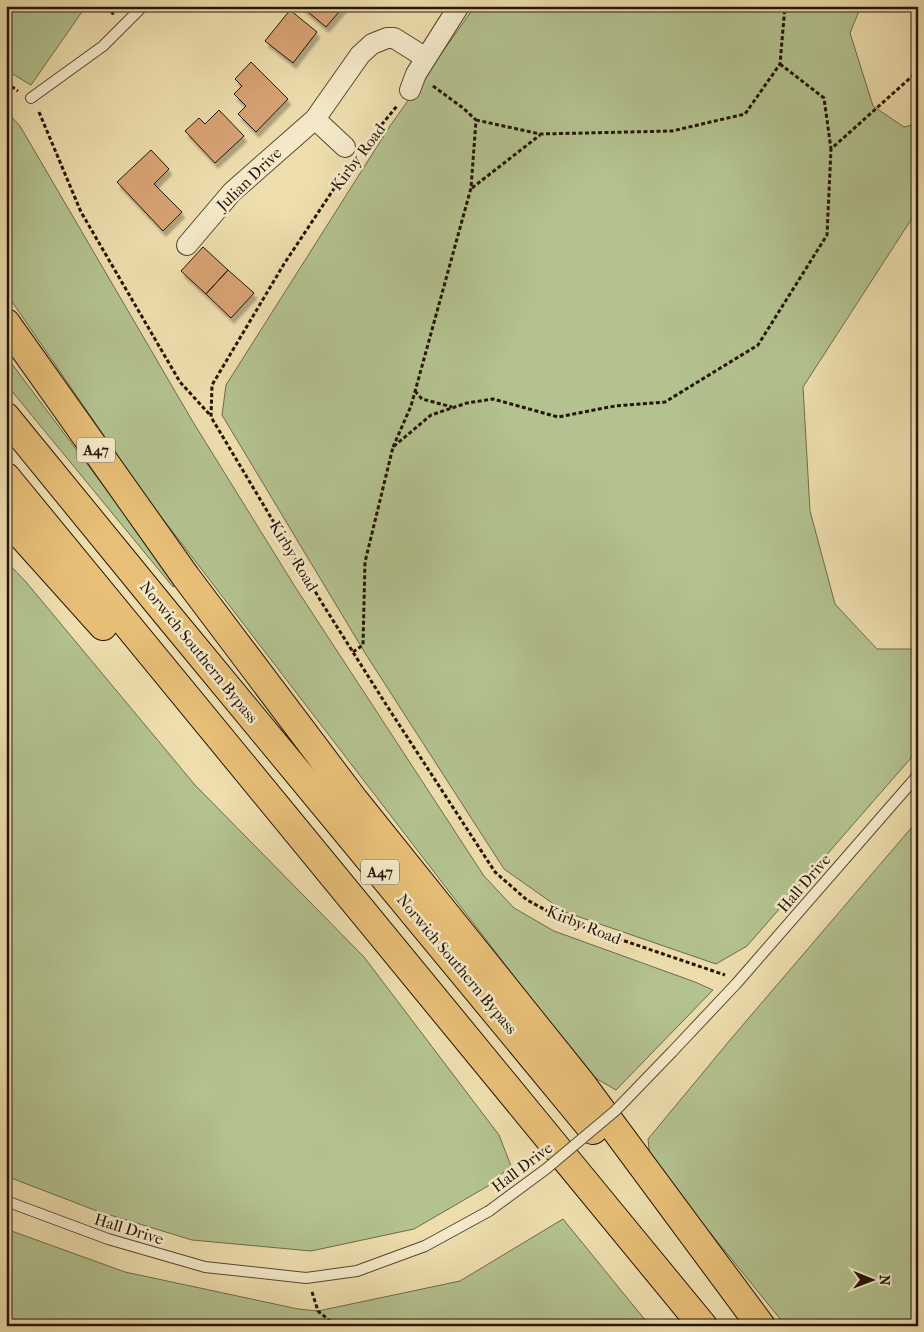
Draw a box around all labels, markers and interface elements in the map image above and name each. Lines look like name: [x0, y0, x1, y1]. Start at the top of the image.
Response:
street label: Kirby Road: [327, 120, 389, 194]
street label: Julian Drive: [211, 143, 286, 216]
road number: A47: [77, 438, 115, 462]
street label: Kirby Road: [266, 517, 323, 595]
street label: Norwich Southern Bypass: [136, 577, 262, 727]
street label: Hall Drive: [773, 850, 835, 916]
road number: A47: [361, 860, 399, 884]
street label: Norwich Southern Bypass: [393, 890, 521, 1038]
street label: Kirby Road: [544, 901, 624, 949]
street label: Hall Drive: [488, 1138, 556, 1196]
street label: Hall Drive: [92, 1209, 166, 1249]
north arrow: [846, 1254, 896, 1304]
text: N: [876, 1275, 893, 1286]

